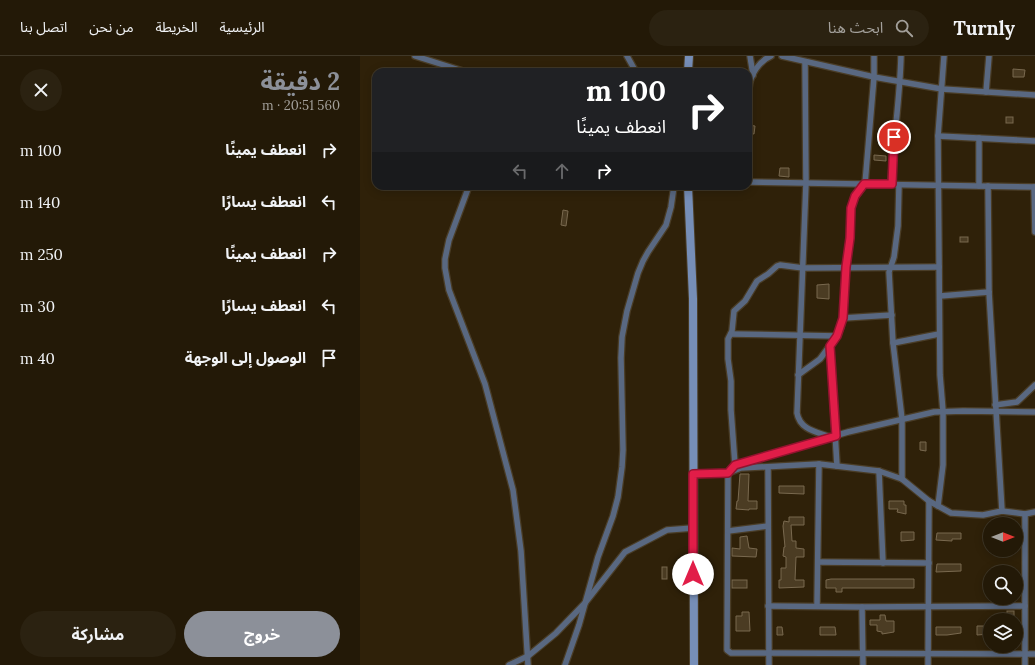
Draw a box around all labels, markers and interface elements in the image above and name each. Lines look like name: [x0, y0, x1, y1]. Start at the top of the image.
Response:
search box: [649, 10, 929, 46]
text: Turnly: [953, 16, 1015, 40]
icon: search: [893, 17, 915, 39]
text: اتصل بنا: [20, 18, 67, 36]
text: من نحن: [89, 18, 134, 36]
text: الخريطة: [156, 18, 197, 36]
text: الرئيسية: [219, 18, 264, 36]
text: ابحث هنا: [828, 18, 883, 37]
text: 2 دقيقة: [261, 66, 340, 97]
button: close: [20, 69, 62, 111]
text: 100 m: [586, 73, 666, 109]
icon: right: [680, 84, 732, 136]
text: 560 m · 20:51: [262, 97, 340, 114]
text: انعطف يمينًا: [576, 115, 666, 138]
pin: [877, 120, 911, 154]
icon: arrive: [883, 126, 905, 148]
icon: right: [318, 139, 340, 161]
text: انعطف يمينًا: [225, 140, 306, 159]
text: 100 m: [20, 141, 61, 160]
icon: left: [509, 160, 531, 182]
icon: ahead: [551, 160, 573, 182]
icon: right: [593, 160, 615, 182]
icon: left: [318, 191, 340, 213]
text: انعطف يسارًا: [221, 192, 306, 211]
text: 140 m: [20, 193, 60, 212]
icon: right: [318, 243, 340, 265]
text: انعطف يمينًا: [225, 244, 306, 263]
text: 250 m: [20, 245, 63, 264]
icon: left: [318, 295, 340, 317]
text: انعطف يسارًا: [221, 296, 306, 315]
text: 30 m: [20, 297, 55, 316]
icon: arrive: [318, 347, 340, 369]
text: الوصول إلى الوجهة: [185, 348, 306, 367]
text: 40 m: [20, 349, 55, 368]
north arrow: [983, 517, 1023, 557]
map controls: [983, 517, 1023, 653]
position arrow: [672, 553, 714, 595]
button: search: [983, 565, 1023, 605]
button: مشاركة: [20, 611, 176, 657]
button: خروج: [184, 611, 340, 657]
button: layers: [983, 613, 1023, 653]

